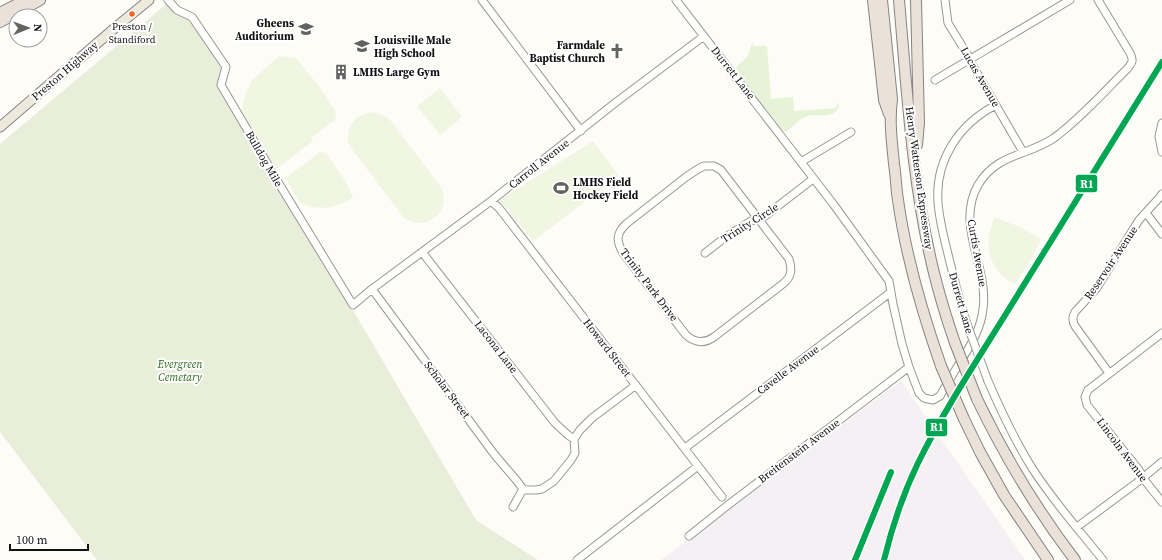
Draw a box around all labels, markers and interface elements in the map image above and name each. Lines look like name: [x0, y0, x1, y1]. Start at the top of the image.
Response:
north arrow: [8, 8, 48, 48]
marker: Preston / Standiford: [127, 9, 137, 19]
place label: Gheens Auditorium: [235, 16, 294, 44]
place label: Preston / Standiford: [109, 20, 156, 46]
school or university icon: Gheens Auditorium: [297, 20, 315, 38]
text: N: [30, 24, 45, 32]
place label: Louisville Male High School: [374, 33, 451, 61]
school or university icon: Louisville Male High School: [353, 37, 371, 55]
street label: Preston Highway: [29, 38, 102, 104]
place label: Farmdale Baptist Church: [529, 38, 605, 66]
church icon: Farmdale Baptist Church: [608, 42, 626, 60]
street label: Durrett Lane: [708, 43, 759, 103]
street label: Lucas Avenue: [957, 44, 1003, 110]
building icon: LMHS Large Gym: [332, 63, 350, 81]
place label: LMHS Large Gym: [353, 65, 440, 80]
street label: Henry Watterson Expressway: [902, 106, 936, 251]
street label: Bulldog Mile: [242, 128, 286, 190]
street label: Carroll Avenue: [506, 135, 573, 192]
line badge: R1: [1075, 174, 1098, 193]
place label: LMHS Field Hockey Field: [573, 175, 639, 203]
text: R1: [1080, 177, 1094, 192]
sports icon: LMHS Field Hockey Field: [552, 179, 570, 197]
street label: Trinity Circle: [719, 199, 782, 247]
street label: Curtis Avenue: [964, 218, 990, 288]
street label: Reservoir Avenue: [1081, 223, 1141, 303]
street label: Trinity Park Drive: [617, 245, 682, 325]
street label: Durrett Lane: [945, 271, 977, 336]
street label: Howard Street: [580, 316, 635, 381]
street label: Lacona Lane: [471, 318, 521, 377]
street label: Cavelle Avenue: [754, 342, 822, 398]
park label: Evergreen Cemetary: [157, 357, 203, 385]
street label: Scholar Street: [421, 358, 474, 422]
street label: Breitenstein Avenue: [755, 415, 843, 487]
street label: Lincoln Avenue: [1093, 415, 1151, 485]
line badge: R1: [925, 418, 948, 437]
text: R1: [930, 420, 944, 435]
scale bar: [10, 526, 88, 552]
text: 100 m: [16, 532, 48, 548]

